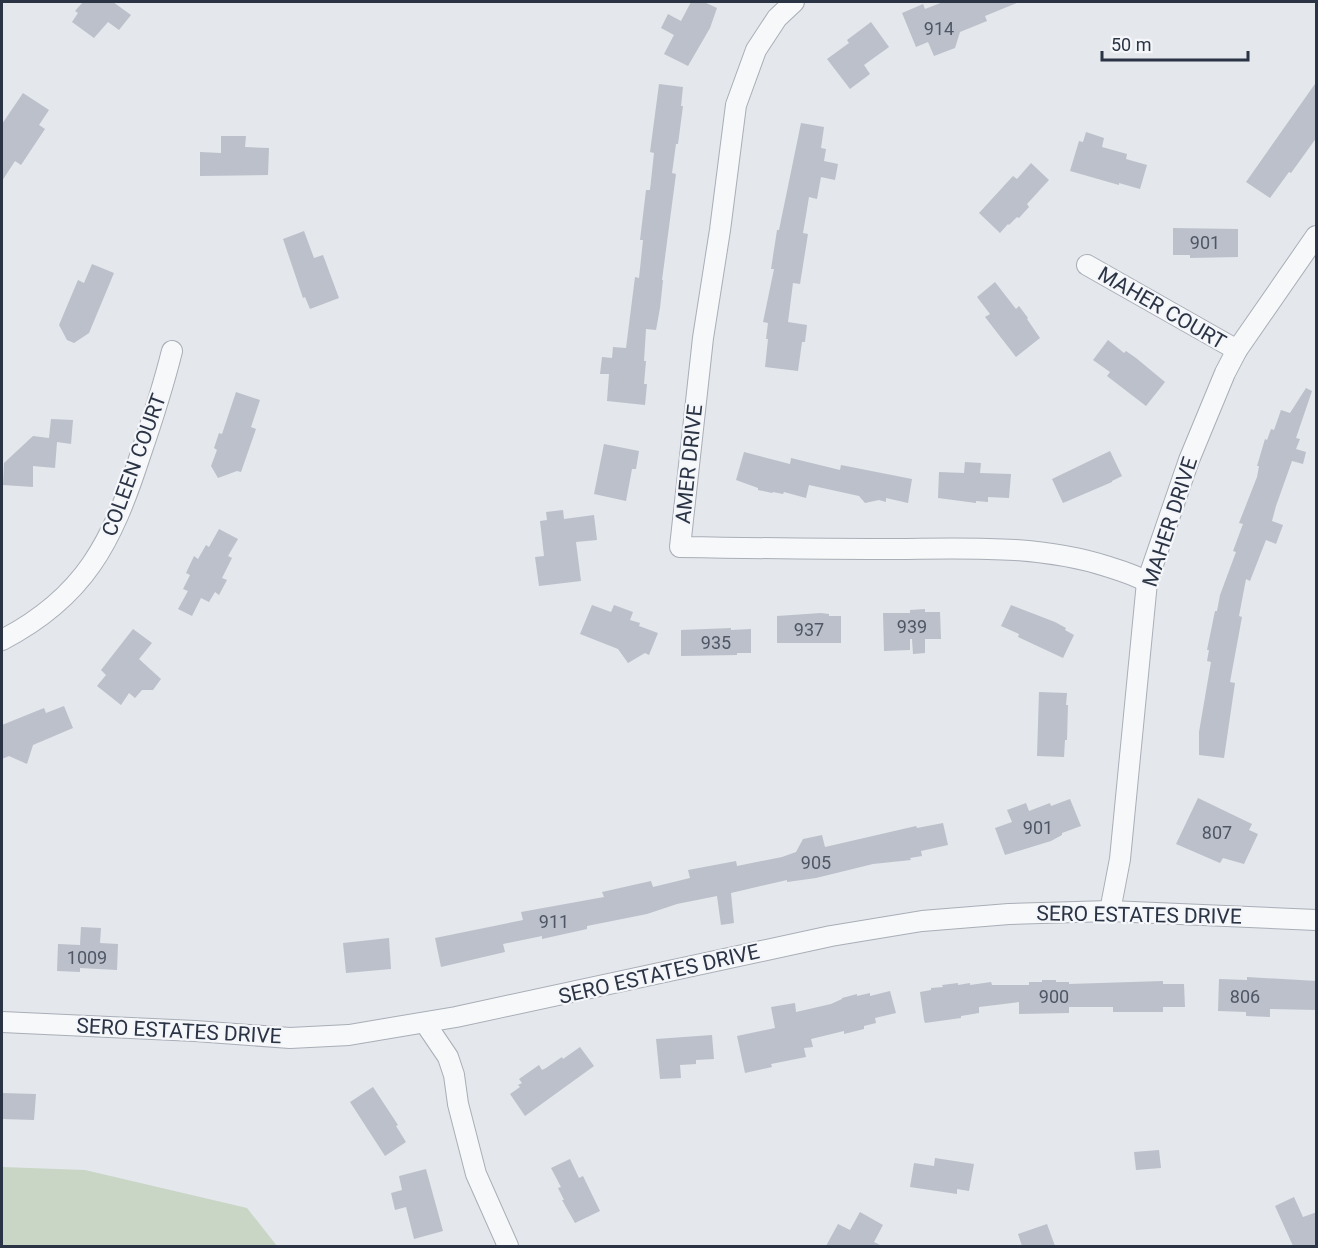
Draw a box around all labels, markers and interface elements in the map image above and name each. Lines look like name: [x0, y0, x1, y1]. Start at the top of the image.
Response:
house number: 914: [924, 18, 954, 39]
scale bar: [1102, 24, 1248, 62]
text: 50 m: [1111, 34, 1151, 55]
house number: 901: [1190, 232, 1220, 253]
street label: MAHER COURT: [1094, 262, 1231, 355]
street label: COLEEN COURT: [97, 390, 171, 540]
street label: AMER DRIVE: [671, 403, 707, 525]
street label: MAHER DRIVE: [1138, 454, 1202, 590]
house number: 939: [897, 616, 927, 637]
house number: 937: [794, 619, 824, 640]
house number: 935: [701, 632, 731, 653]
house number: 901: [1023, 817, 1053, 838]
house number: 807: [1202, 822, 1232, 843]
house number: 905: [801, 852, 831, 873]
street label: SERO ESTATES DRIVE: [1036, 901, 1242, 929]
house number: 911: [539, 911, 569, 932]
street label: SERO ESTATES DRIVE: [556, 939, 762, 1009]
house number: 1009: [67, 947, 107, 968]
house number: 900: [1039, 986, 1069, 1007]
house number: 806: [1230, 986, 1260, 1007]
street label: SERO ESTATES DRIVE: [76, 1014, 282, 1048]

